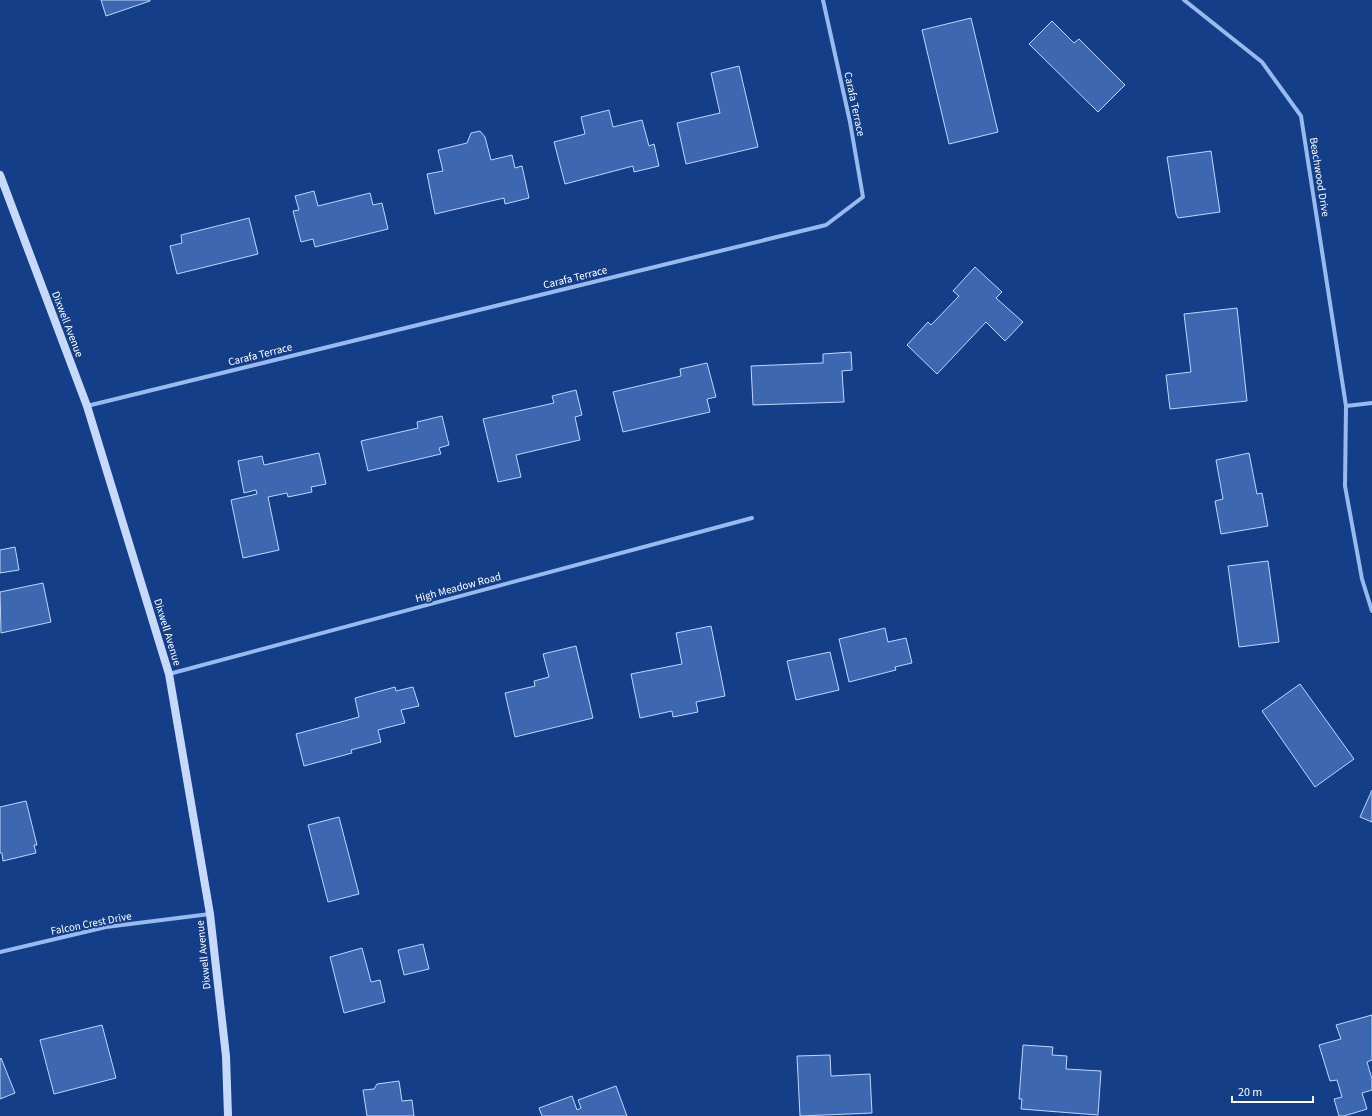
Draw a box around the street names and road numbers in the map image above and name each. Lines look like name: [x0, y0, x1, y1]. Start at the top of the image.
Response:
street label: Carafa Terrace: [840, 71, 869, 138]
street label: Beachwood Drive: [1306, 136, 1333, 218]
street label: Carafa Terrace: [542, 262, 609, 293]
street label: Dixwell Avenue: [48, 289, 87, 360]
street label: Carafa Terrace: [227, 339, 294, 370]
street label: High Meadow Road: [414, 569, 503, 606]
street label: Dixwell Avenue: [150, 597, 185, 668]
street label: Falcon Crest Drive: [49, 908, 133, 939]
street label: Dixwell Avenue: [192, 919, 215, 990]

